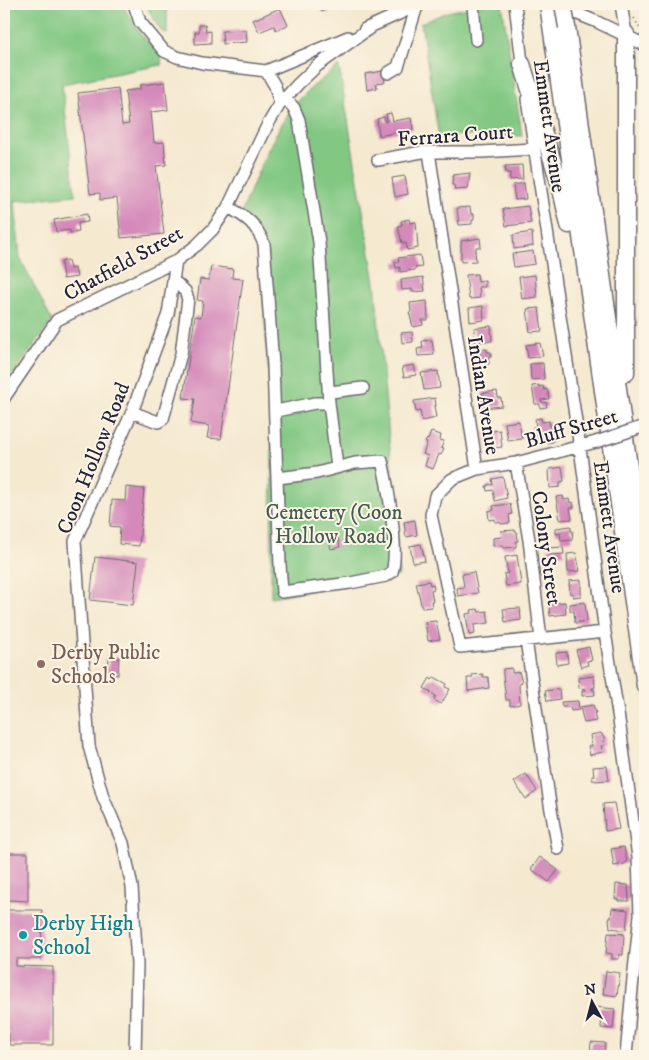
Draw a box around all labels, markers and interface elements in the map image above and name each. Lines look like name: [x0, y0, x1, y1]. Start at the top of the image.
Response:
street label: Emmett Avenue: [527, 58, 571, 194]
street label: Ferrara Court: [396, 119, 514, 153]
street label: Chatfield Street: [59, 220, 188, 307]
street label: Indian Avenue: [461, 334, 505, 457]
street label: Coon Hollow Road: [52, 378, 136, 538]
street label: Bluff Street: [522, 403, 621, 455]
street label: Emmett Avenue: [587, 459, 631, 595]
street label: Colony Street: [525, 489, 567, 607]
park label: Cemetery (Coon Hollow Road): [266, 500, 403, 550]
place label: Derby Public Schools: [51, 640, 160, 690]
marker: Derby Public Schools: [35, 658, 47, 670]
place label: Derby High School: [33, 911, 134, 961]
marker: Derby High School: [17, 929, 29, 941]
north arrow: [566, 978, 616, 1028]
text: N: [584, 980, 598, 1000]

